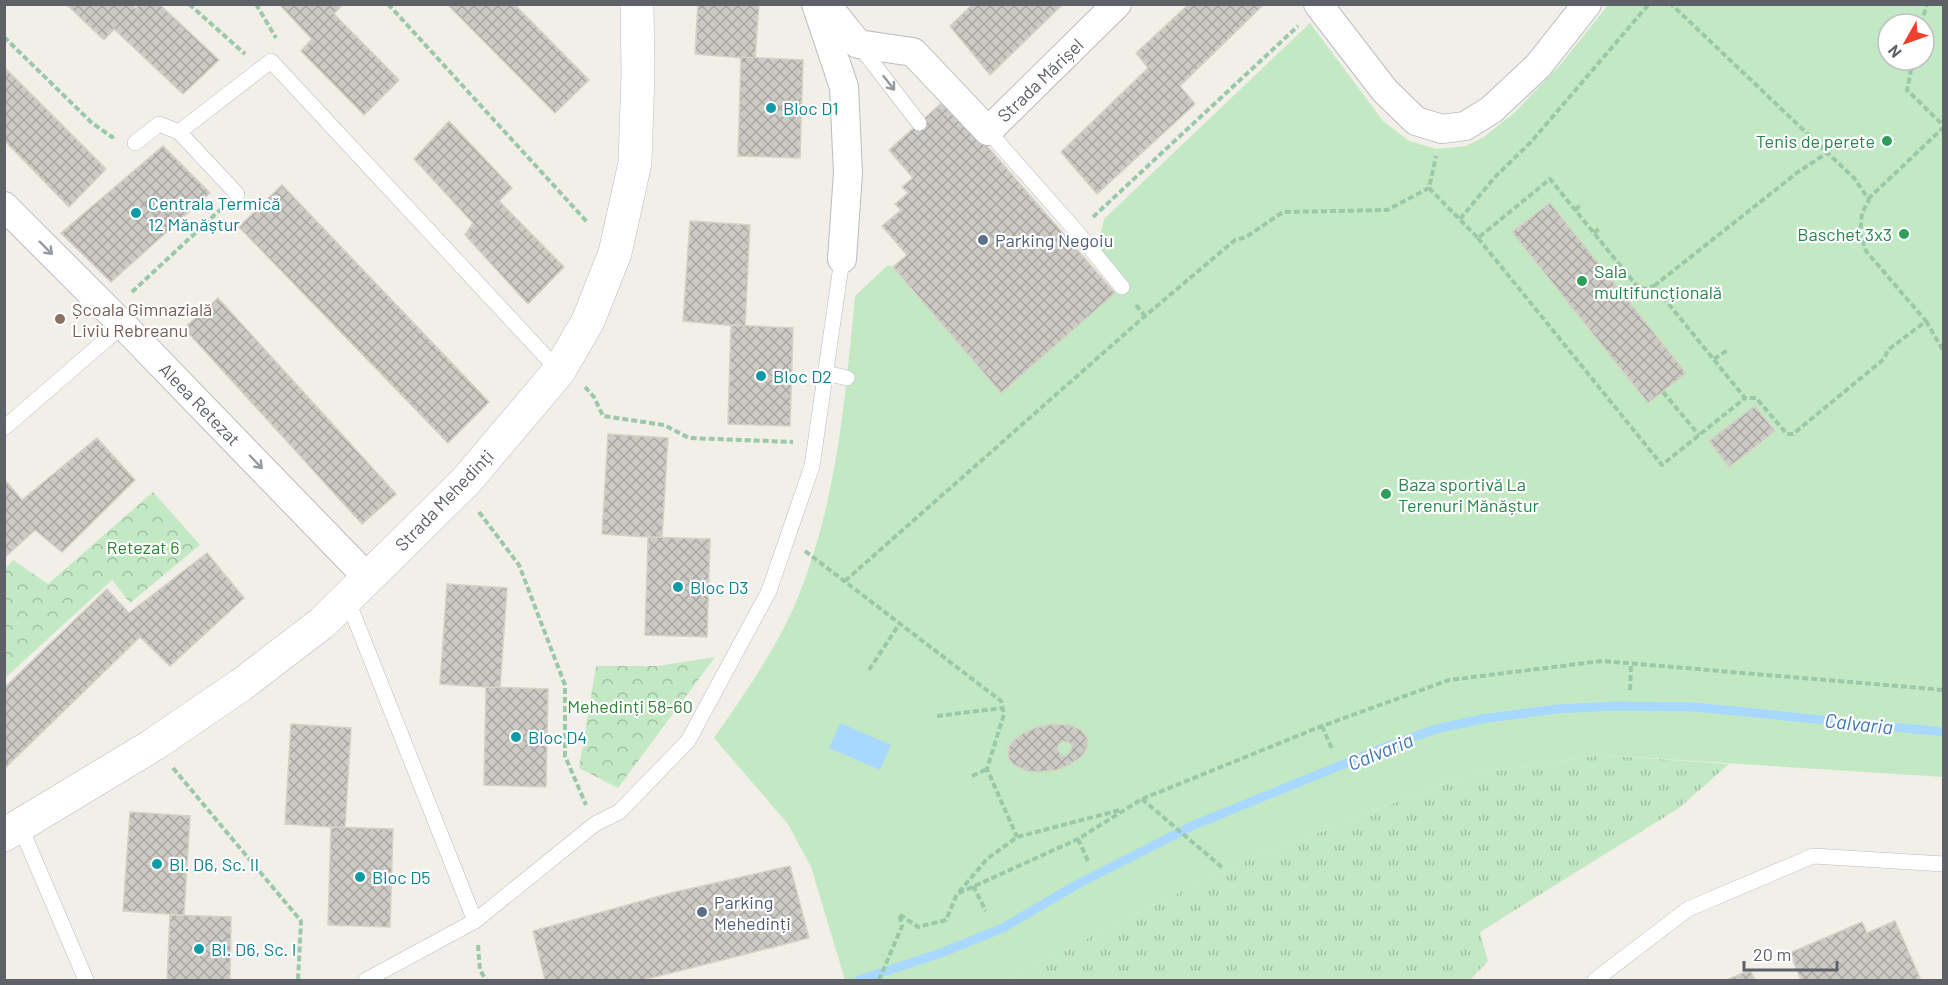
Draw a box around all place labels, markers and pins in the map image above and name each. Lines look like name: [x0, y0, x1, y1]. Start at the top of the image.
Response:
place label: Bloc D1: [783, 97, 839, 119]
marker: Bloc D1: [764, 101, 778, 115]
place label: Tenis de perete: [1756, 130, 1875, 152]
marker: Tenis de perete: [1880, 134, 1894, 148]
place label: Centrala Termică 12 Mănăștur: [148, 192, 281, 235]
marker: Centrala Termică 12 Mănăștur: [129, 206, 143, 220]
place label: Baschet 3x3: [1797, 223, 1892, 245]
marker: Baschet 3x3: [1897, 227, 1911, 241]
place label: Parking Negoiu: [995, 229, 1113, 251]
marker: Parking Negoiu: [976, 233, 990, 247]
place label: Sala multifuncțională: [1594, 260, 1722, 303]
marker: Sala multifuncțională: [1575, 274, 1589, 288]
place label: Școala Gimnazială Liviu Rebreanu: [72, 298, 212, 341]
marker: Școala Gimnazială Liviu Rebreanu: [53, 312, 67, 326]
place label: Bloc D2: [773, 365, 832, 387]
marker: Bloc D2: [754, 369, 768, 383]
place label: Baza sportivă La Terenuri Mănăștur: [1398, 473, 1540, 516]
marker: Baza sportivă La Terenuri Mănăștur: [1379, 487, 1393, 501]
place label: Bloc D3: [690, 576, 749, 598]
marker: Bloc D3: [671, 580, 685, 594]
place label: Bloc D4: [528, 726, 587, 748]
marker: Bloc D4: [509, 730, 523, 744]
place label: Bl. D6, Sc. II: [169, 853, 259, 875]
marker: Bl. D6, Sc. II: [150, 857, 164, 871]
place label: Bloc D5: [372, 866, 431, 888]
marker: Bloc D5: [353, 870, 367, 884]
place label: Parking Mehedinți: [714, 891, 791, 934]
marker: Parking Mehedinți: [695, 905, 709, 919]
place label: Bl. D6, Sc. I: [211, 938, 296, 960]
marker: Bl. D6, Sc. I: [192, 942, 206, 956]

